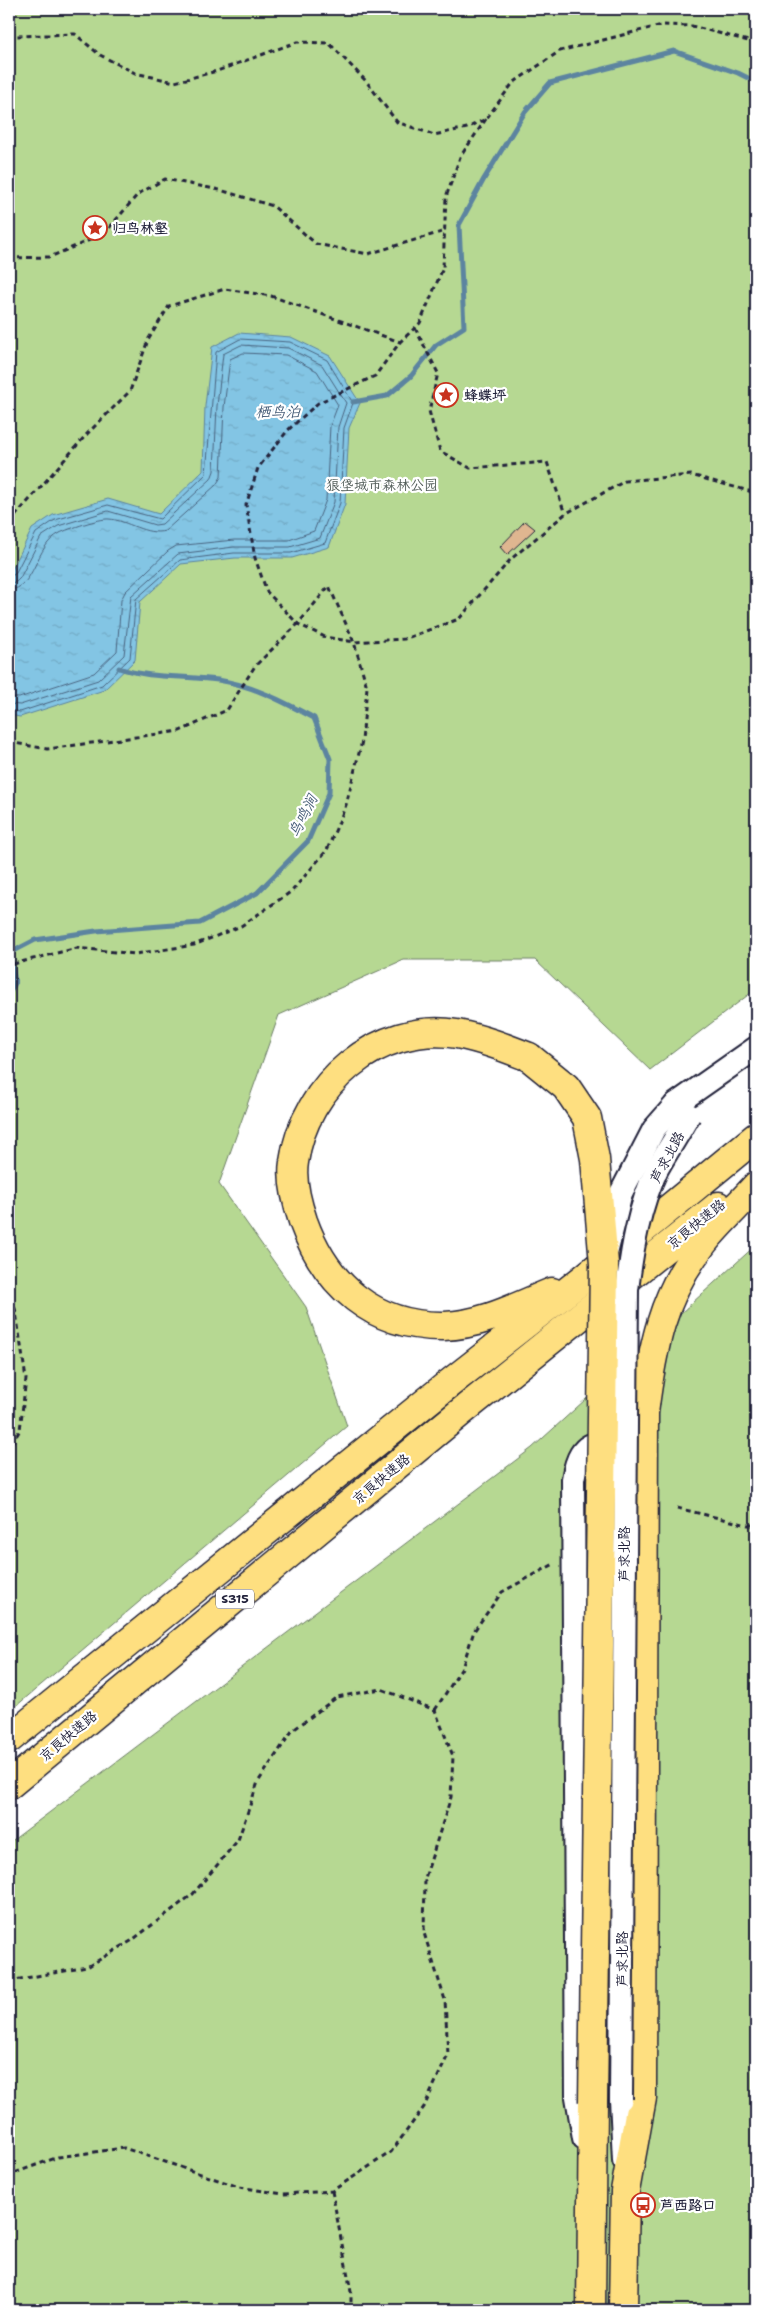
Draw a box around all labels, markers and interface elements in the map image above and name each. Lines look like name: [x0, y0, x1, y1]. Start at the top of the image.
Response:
place icon: 归鸟林壑: [82, 215, 108, 241]
place label: 归鸟林壑: [112, 219, 168, 237]
place icon: 蜂蝶坪: [433, 382, 459, 408]
place label: 蜂蝶坪: [464, 386, 507, 404]
water label: 栖鸟泊: [255, 402, 301, 422]
park label: 狼垡城市森林公园: [326, 476, 438, 494]
water label: 鸟鸣涧: [284, 790, 323, 841]
street label: 芦求北路: [646, 1128, 688, 1186]
street label: 京良快速路: [663, 1195, 729, 1253]
street label: 京良快速路: [348, 1450, 414, 1508]
street label: 芦求北路: [615, 1526, 633, 1582]
road number: S315: [216, 1590, 254, 1608]
street label: 京良快速路: [35, 1707, 101, 1765]
street label: 芦求北路: [613, 1931, 631, 1987]
bus stop icon: 芦西路口: [630, 2192, 656, 2218]
place label: 芦西路口: [660, 2196, 716, 2214]

